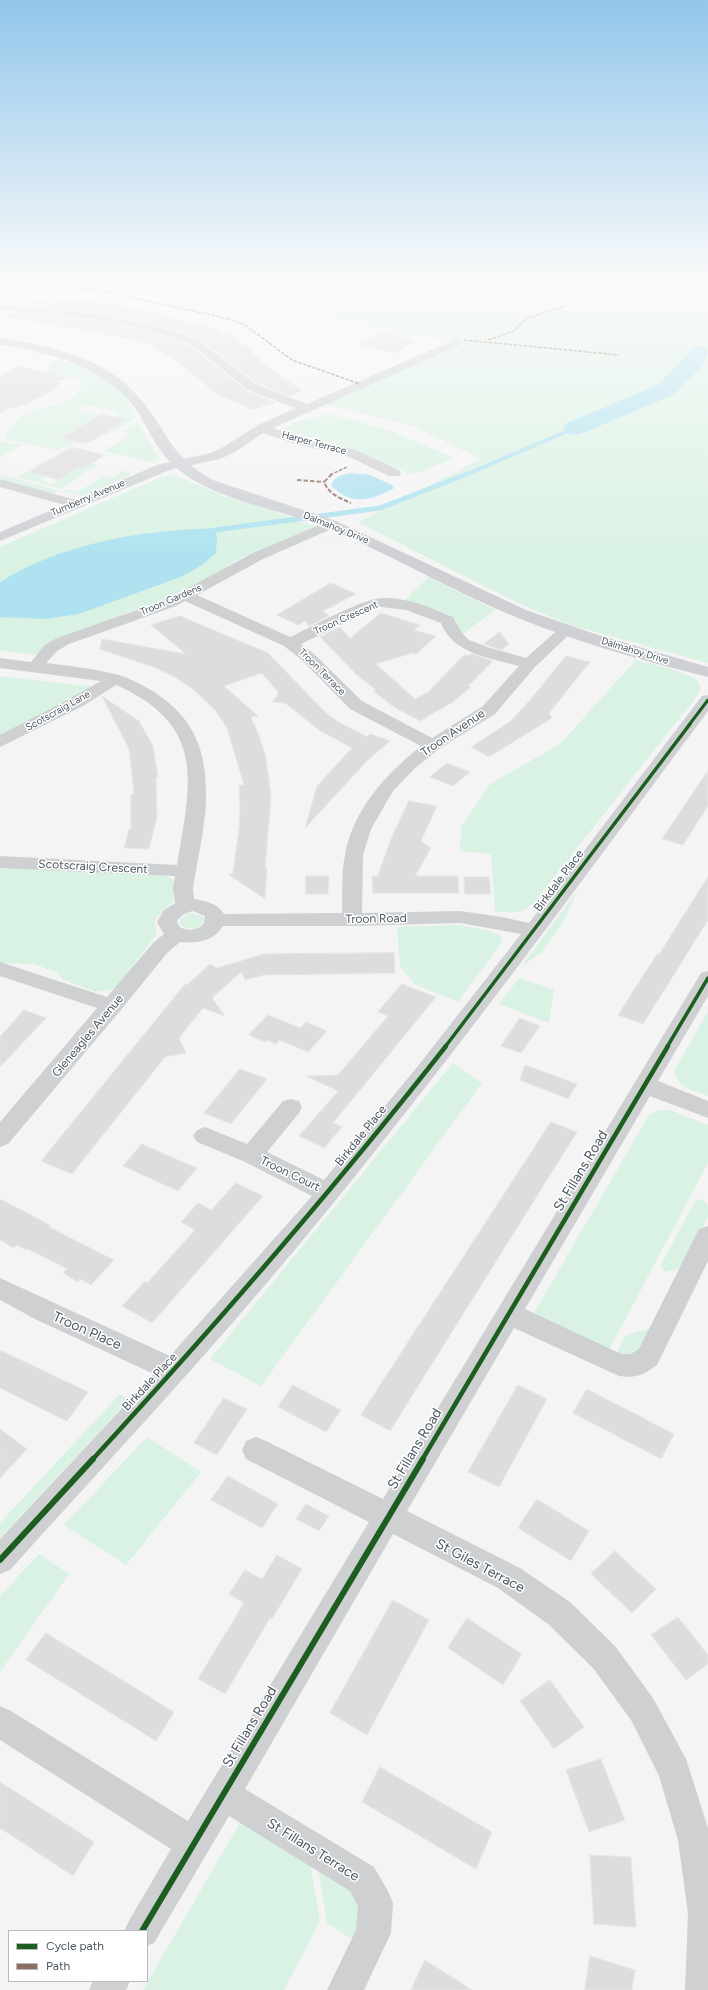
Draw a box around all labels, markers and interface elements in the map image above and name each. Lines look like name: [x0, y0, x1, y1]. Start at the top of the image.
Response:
street label: Harper Terrace: [280, 429, 348, 457]
street label: Turnberry Avenue: [49, 477, 127, 519]
street label: Dalmahoy Drive: [301, 509, 371, 547]
street label: Troon Gardens: [138, 582, 204, 618]
street label: Troon Crescent: [312, 598, 380, 638]
street label: Dalmahoy Drive: [600, 635, 670, 667]
street label: Troon Terrace: [296, 646, 348, 698]
street label: Scotscraig Lane: [24, 688, 92, 734]
street label: Troon Avenue: [418, 706, 488, 760]
street label: Birkdale Place: [531, 847, 587, 915]
street label: Scotscraig Crescent: [38, 857, 148, 877]
street label: Troon Road: [345, 911, 407, 927]
street label: Gleneagles Avenue: [49, 992, 127, 1080]
street label: Birkdale Place: [332, 1103, 390, 1169]
street label: St Fillans Road: [550, 1127, 612, 1215]
street label: Troon Court: [258, 1153, 322, 1195]
street label: Troon Place: [50, 1309, 124, 1353]
street label: Birkdale Place: [120, 1350, 180, 1414]
street label: St Fillans Road: [384, 1405, 446, 1493]
street label: St Giles Terrace: [433, 1536, 527, 1596]
street label: St Fillans Road: [219, 1683, 281, 1771]
street label: St Fillans Terrace: [264, 1815, 362, 1885]
legend: [8, 1930, 148, 1982]
text: Cycle path: [46, 1939, 104, 1953]
text: Path: [46, 1959, 70, 1973]

